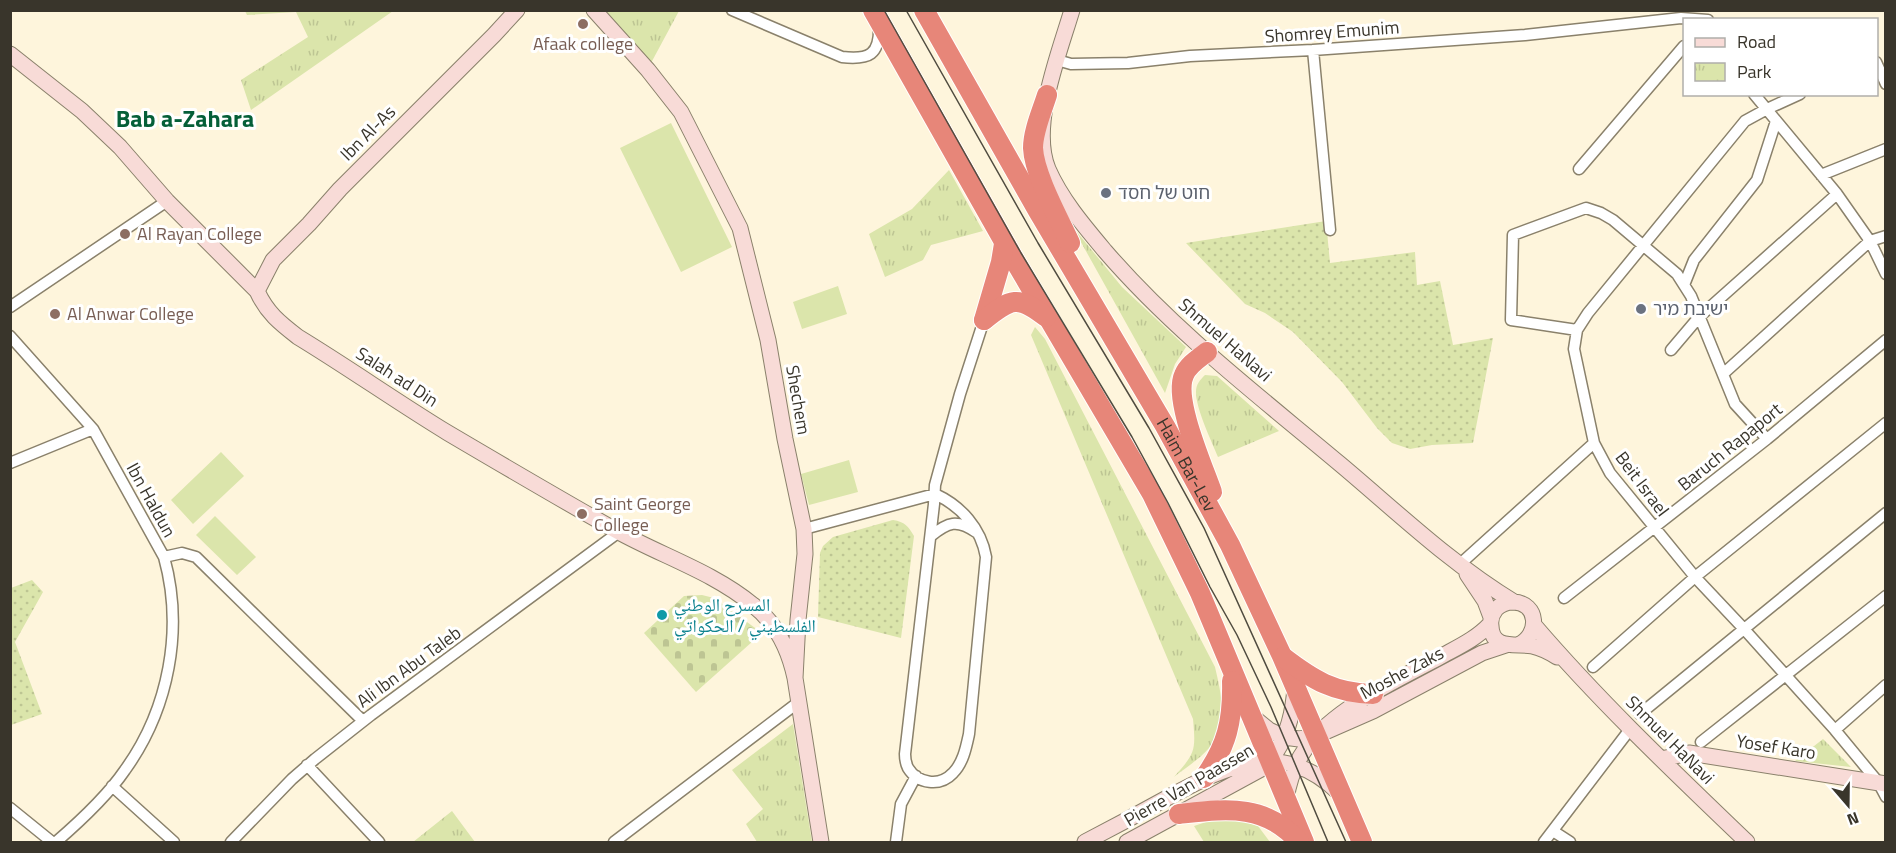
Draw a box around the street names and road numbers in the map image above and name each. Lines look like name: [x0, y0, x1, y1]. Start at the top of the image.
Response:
street label: Shomrey Emunim: [1264, 13, 1400, 50]
street label: Ibn Al-As: [334, 99, 402, 167]
street label: Shmuel HaNavi: [1173, 291, 1278, 388]
street label: Salah ad Din: [351, 340, 444, 413]
street label: Shechem: [779, 363, 818, 437]
street label: Baruch Rapaport: [1672, 396, 1788, 497]
street label: Haim Bar-Lev: [1150, 412, 1224, 517]
street label: Beit Israel: [1609, 445, 1676, 522]
street label: Ibn Haldun: [120, 458, 183, 542]
street label: Ali Ibn Abu Taleb: [351, 619, 467, 714]
street label: Moshe Zaks: [1355, 639, 1448, 706]
street label: Shmuel HaNavi: [1620, 689, 1721, 790]
street label: Yosef Karo: [1734, 727, 1818, 766]
street label: Pierre Van Paassen: [1119, 736, 1259, 833]

